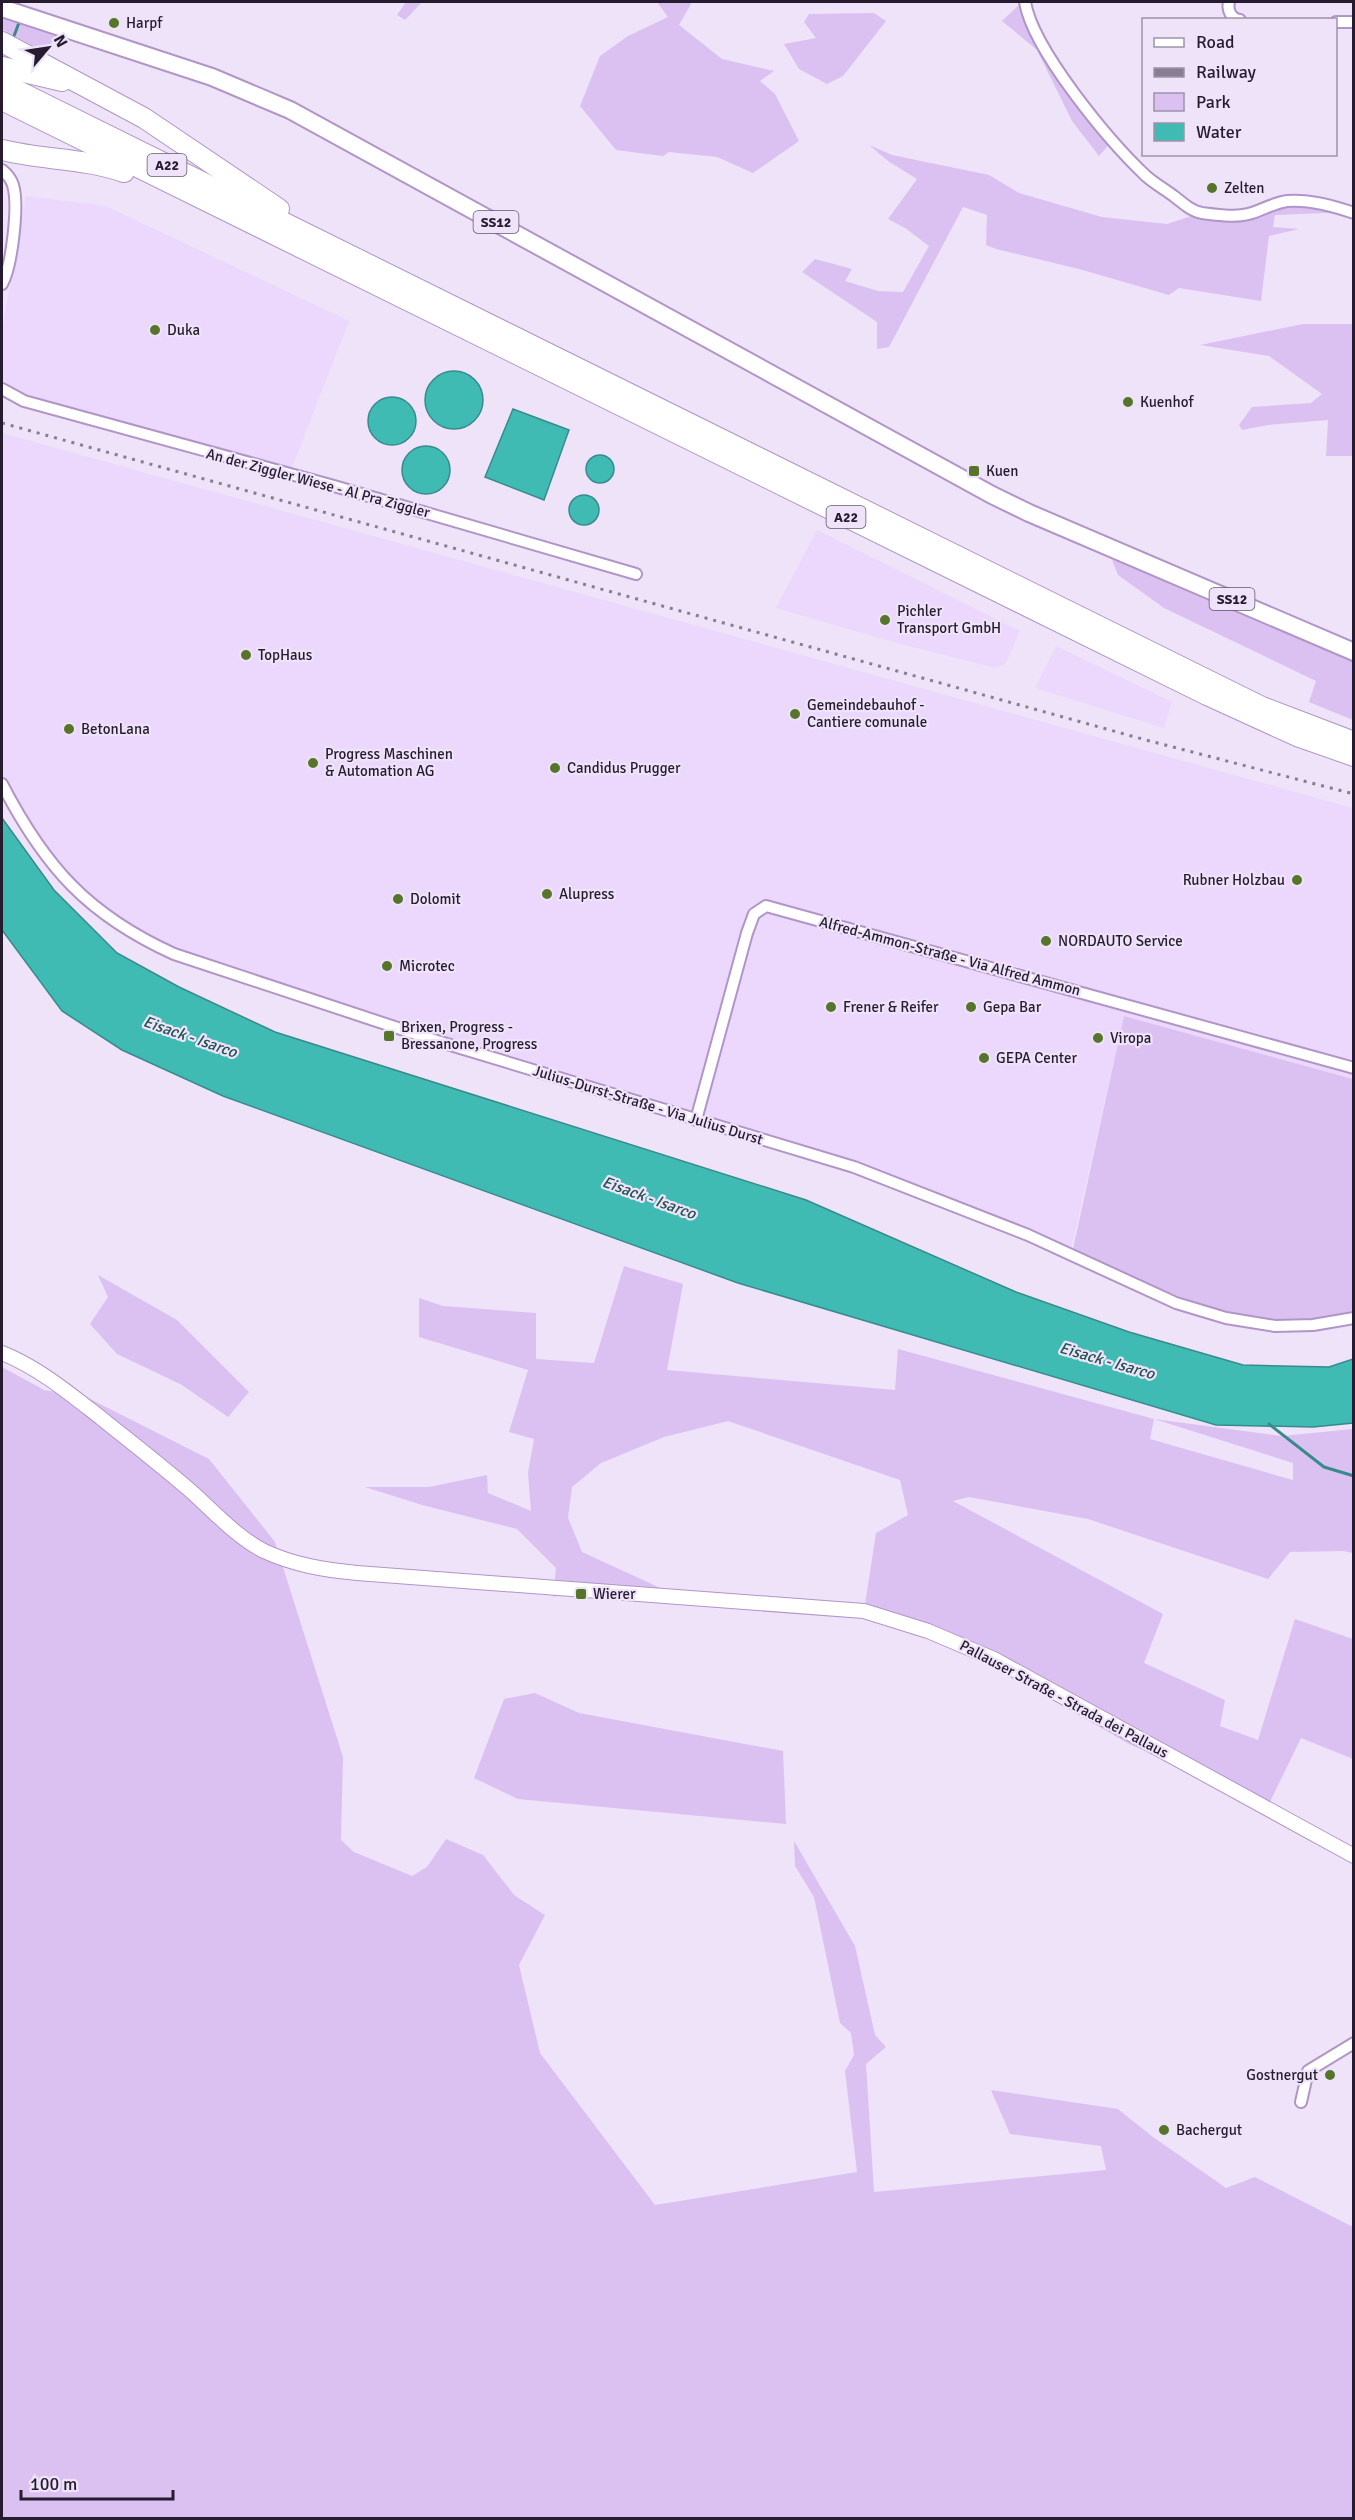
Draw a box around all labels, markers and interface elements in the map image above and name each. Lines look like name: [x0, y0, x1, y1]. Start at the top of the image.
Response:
place label: Harpf: [126, 14, 163, 32]
marker: Harpf: [107, 16, 121, 30]
north arrow: [18, 18, 78, 78]
legend: [1142, 18, 1337, 156]
text: N: [49, 31, 72, 51]
text: Road: [1196, 31, 1235, 53]
text: Railway: [1196, 61, 1257, 83]
text: Park: [1196, 91, 1231, 113]
text: Water: [1196, 121, 1242, 143]
road number: A22: [148, 154, 186, 176]
place label: Zelten: [1224, 179, 1265, 197]
marker: Zelten: [1205, 181, 1219, 195]
road number: SS12: [474, 211, 518, 233]
place label: Duka: [167, 321, 200, 339]
marker: Duka: [148, 323, 162, 337]
place label: Kuenhof: [1140, 393, 1194, 411]
marker: Kuenhof: [1121, 395, 1135, 409]
street label: An der Ziggler Wiese - Al Pra Ziggler: [204, 444, 432, 522]
place label: Kuen: [986, 462, 1019, 480]
marker: Kuen: [967, 464, 981, 478]
road number: A22: [826, 506, 866, 528]
road number: SS12: [1210, 588, 1254, 610]
place label: Pichler Transport GmbH: [897, 602, 1001, 637]
marker: Pichler Transport GmbH: [878, 613, 892, 627]
place label: TopHaus: [258, 646, 313, 664]
marker: TopHaus: [239, 648, 253, 662]
place label: Gemeindebauhof - Cantiere comunale: [807, 696, 927, 731]
marker: Gemeindebauhof - Cantiere comunale: [788, 707, 802, 721]
place label: BetonLana: [81, 720, 150, 738]
marker: BetonLana: [62, 722, 76, 736]
place label: Progress Maschinen & Automation AG: [325, 745, 453, 780]
marker: Progress Maschinen & Automation AG: [306, 756, 320, 770]
place label: Candidus Prugger: [567, 759, 681, 777]
marker: Candidus Prugger: [548, 761, 562, 775]
place label: Rubner Holzbau: [1183, 871, 1285, 889]
marker: Rubner Holzbau: [1290, 873, 1304, 887]
place label: Alupress: [559, 885, 615, 903]
marker: Alupress: [540, 887, 554, 901]
place label: Dolomit: [410, 890, 461, 908]
marker: Dolomit: [391, 892, 405, 906]
street label: Alfred-Ammon-Straße - Via Alfred Ammon: [818, 912, 1082, 1000]
place label: NORDAUTO Service: [1058, 932, 1183, 950]
marker: NORDAUTO Service: [1039, 934, 1053, 948]
place label: Microtec: [399, 957, 455, 975]
marker: Microtec: [380, 959, 394, 973]
place label: Frener & Reifer: [843, 998, 939, 1016]
place label: Gepa Bar: [983, 998, 1042, 1016]
marker: Frener & Reifer: [824, 1000, 838, 1014]
marker: Gepa Bar: [964, 1000, 978, 1014]
water label: Eisack - Isarco: [141, 1012, 240, 1063]
place label: Brixen, Progress - Bressanone, Progress: [401, 1018, 538, 1053]
marker: Brixen, Progress - Bressanone, Progress: [382, 1029, 396, 1043]
place label: Viropa: [1110, 1029, 1151, 1047]
marker: Viropa: [1091, 1031, 1105, 1045]
place label: GEPA Center: [996, 1049, 1077, 1067]
marker: GEPA Center: [977, 1051, 991, 1065]
street label: Julius-Durst-Straße - Via Julius Durst: [531, 1061, 765, 1149]
water label: Eisack - Isarco: [600, 1172, 699, 1224]
water label: Eisack - Isarco: [1057, 1338, 1157, 1384]
place label: Wierer: [593, 1585, 636, 1603]
marker: Wierer: [574, 1587, 588, 1601]
street label: Pallauser Straße - Strada dei Pallaus: [957, 1636, 1172, 1762]
place label: Gostnergut: [1246, 2066, 1318, 2084]
marker: Gostnergut: [1323, 2068, 1337, 2082]
place label: Bachergut: [1176, 2121, 1242, 2139]
marker: Bachergut: [1157, 2123, 1171, 2137]
scale bar: [21, 2463, 172, 2501]
text: 100 m: [30, 2473, 77, 2495]

